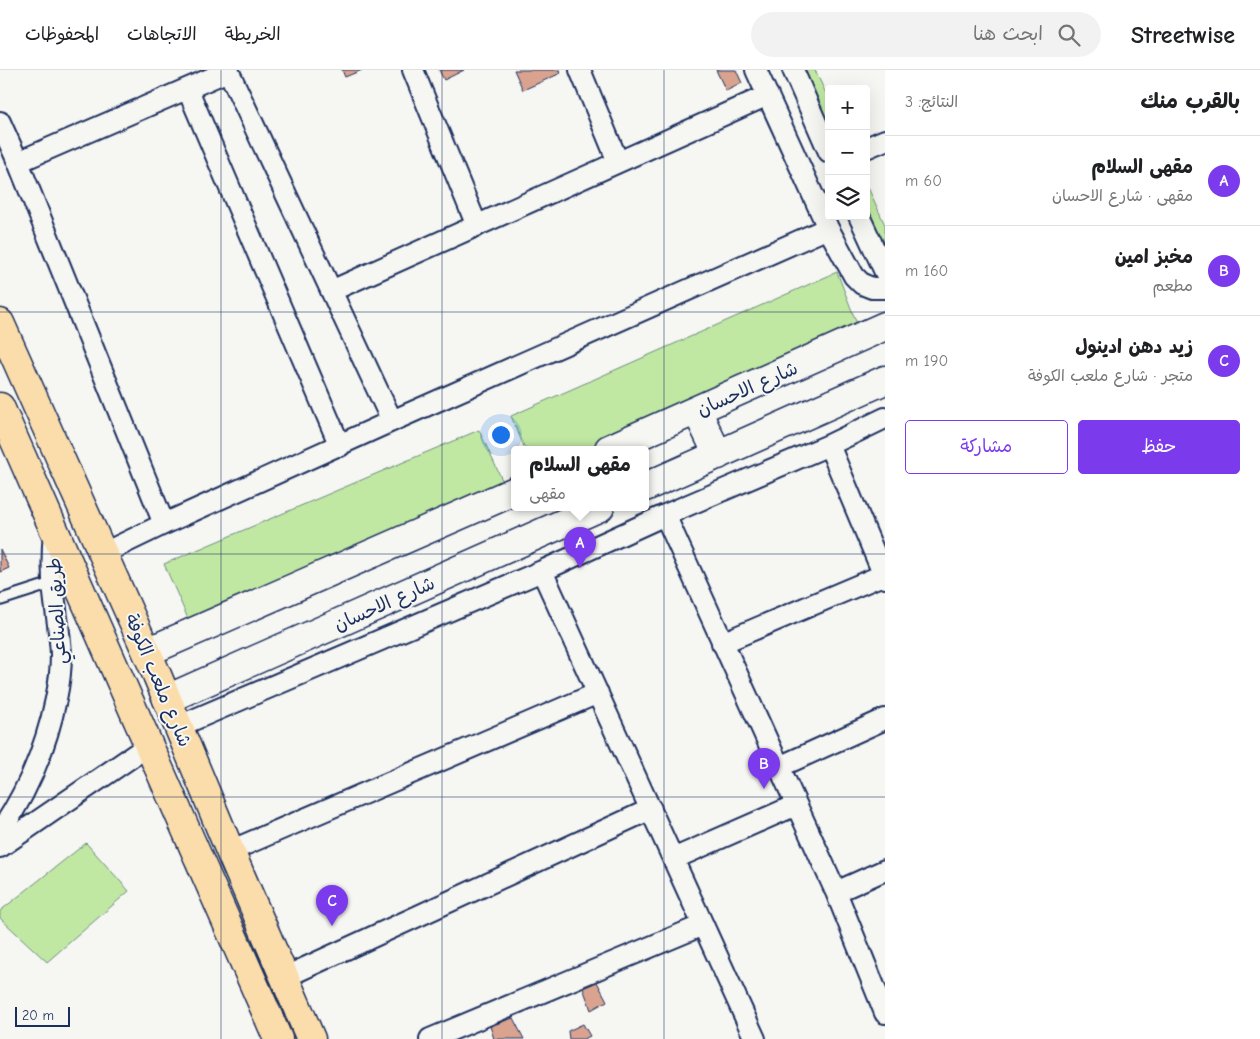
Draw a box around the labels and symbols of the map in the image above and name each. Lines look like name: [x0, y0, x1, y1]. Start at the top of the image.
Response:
street label: شارع الاحسان: [694, 357, 802, 423]
your location: [488, 422, 514, 448]
pin: A: [564, 527, 596, 568]
street label: طريق الصناعي: [43, 557, 76, 665]
street label: شارع الاحسان: [331, 572, 439, 638]
street label: شارع ملعب الكوفة: [118, 610, 196, 751]
pin: B: [748, 748, 780, 789]
pin: C: [316, 885, 348, 926]
scale bar: [15, 1004, 70, 1027]

